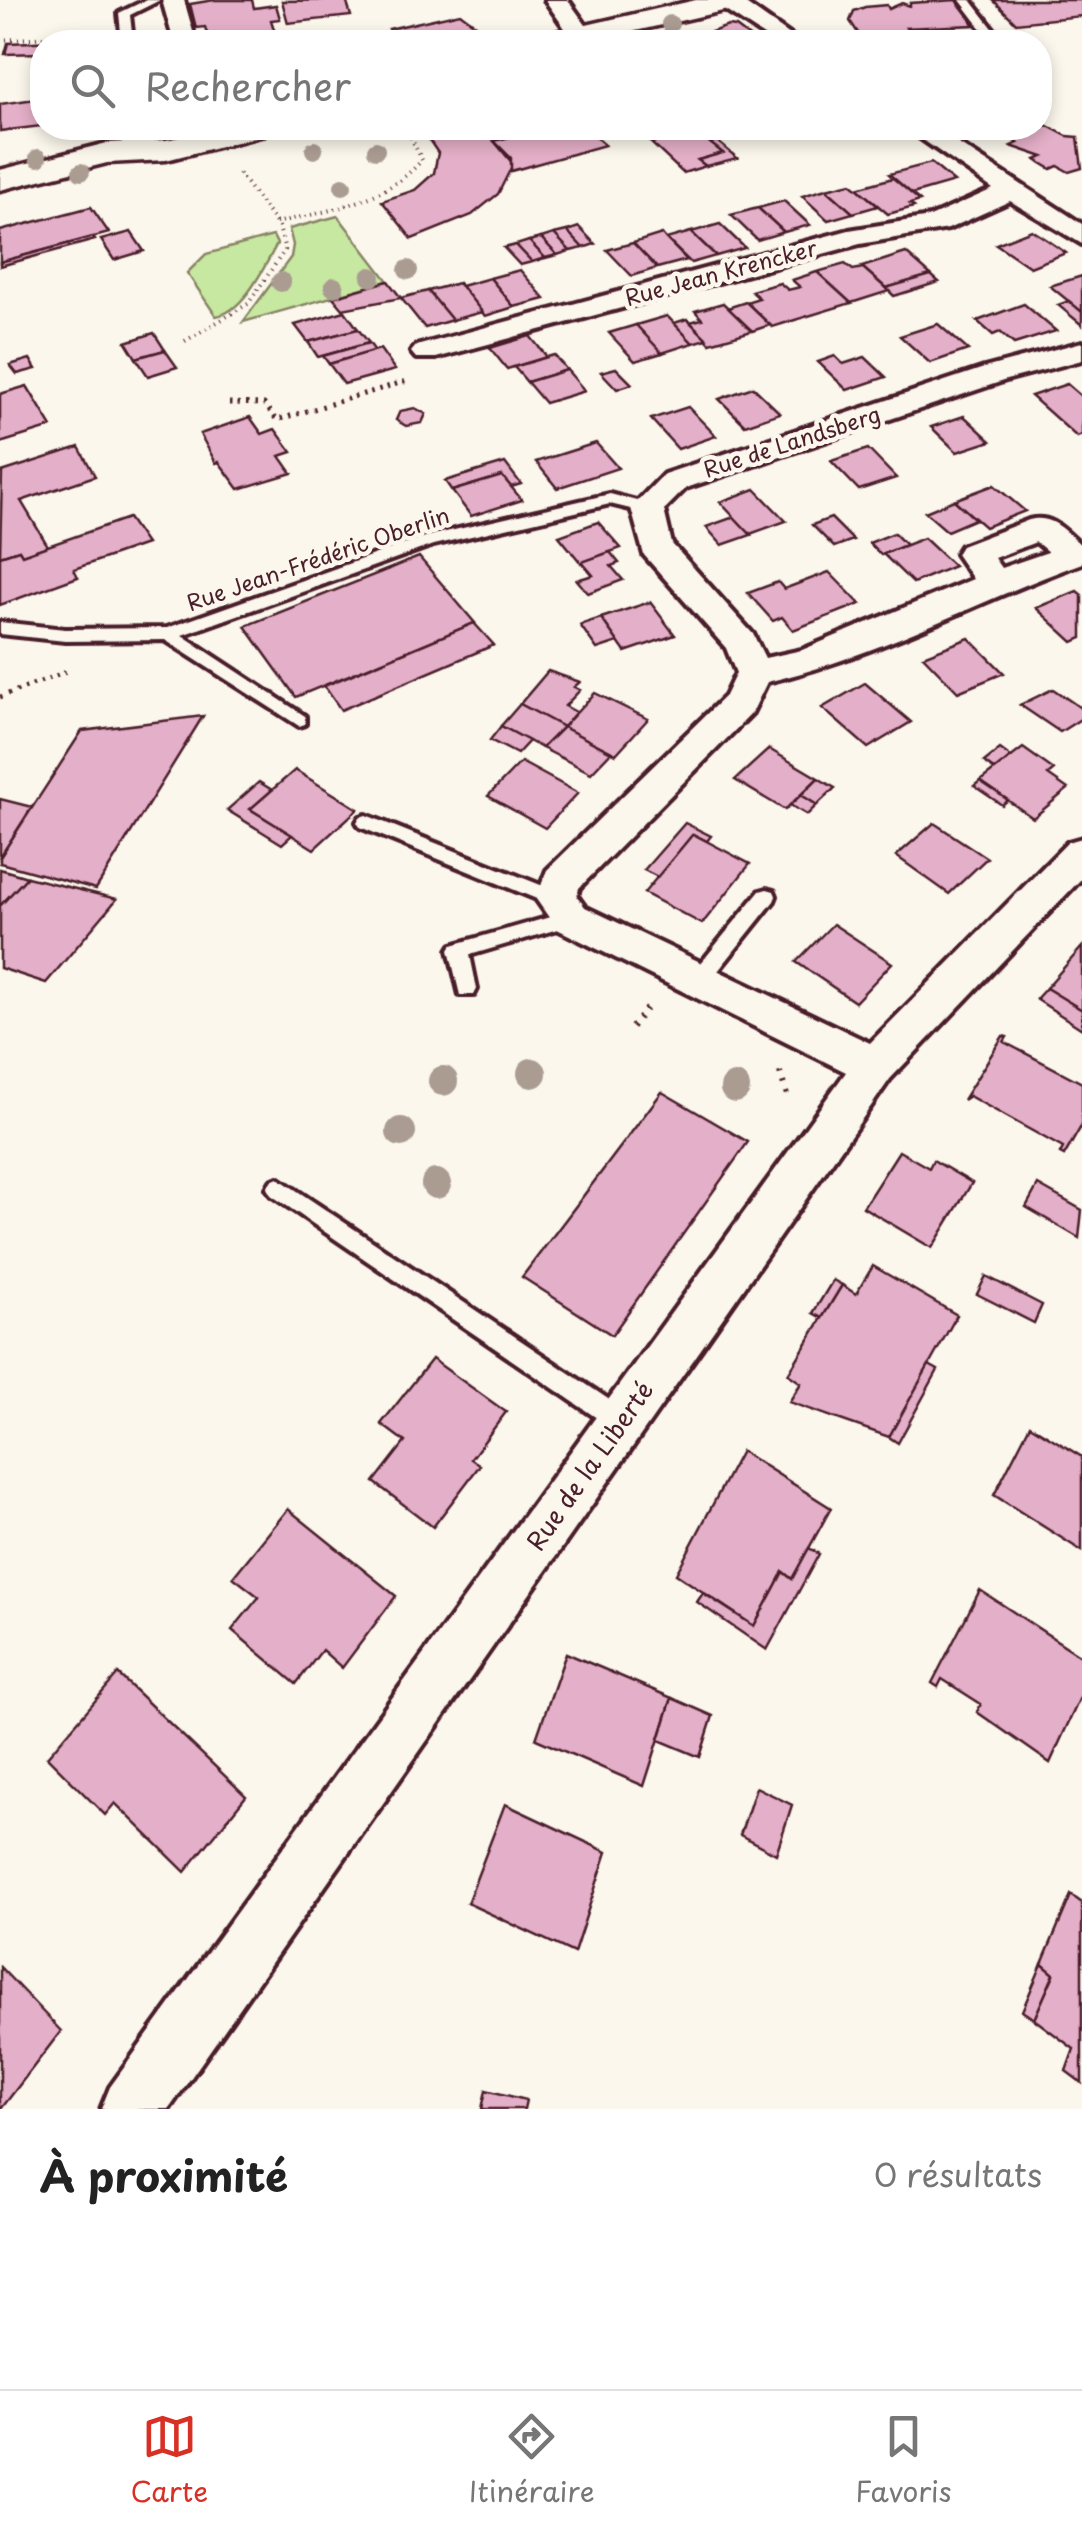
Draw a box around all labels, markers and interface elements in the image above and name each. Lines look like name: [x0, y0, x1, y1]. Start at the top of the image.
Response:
search box: [30, 30, 1052, 140]
text: Rechercher: [145, 57, 351, 114]
icon: search: [65, 58, 120, 113]
street label: Rue Jean Krencker: [621, 230, 821, 313]
street label: Rue de Landsberg: [699, 396, 884, 485]
street label: Rue Jean-Frédéric Oberlin: [182, 497, 453, 618]
street label: Rue de la Liberté: [516, 1373, 662, 1558]
text: À proximité: [40, 2143, 288, 2206]
text: 0 résultats: [874, 2150, 1042, 2198]
tab: Carte: [130, 2409, 208, 2512]
tab: Itinéraire: [469, 2409, 595, 2512]
tab: Favoris: [855, 2409, 952, 2512]

